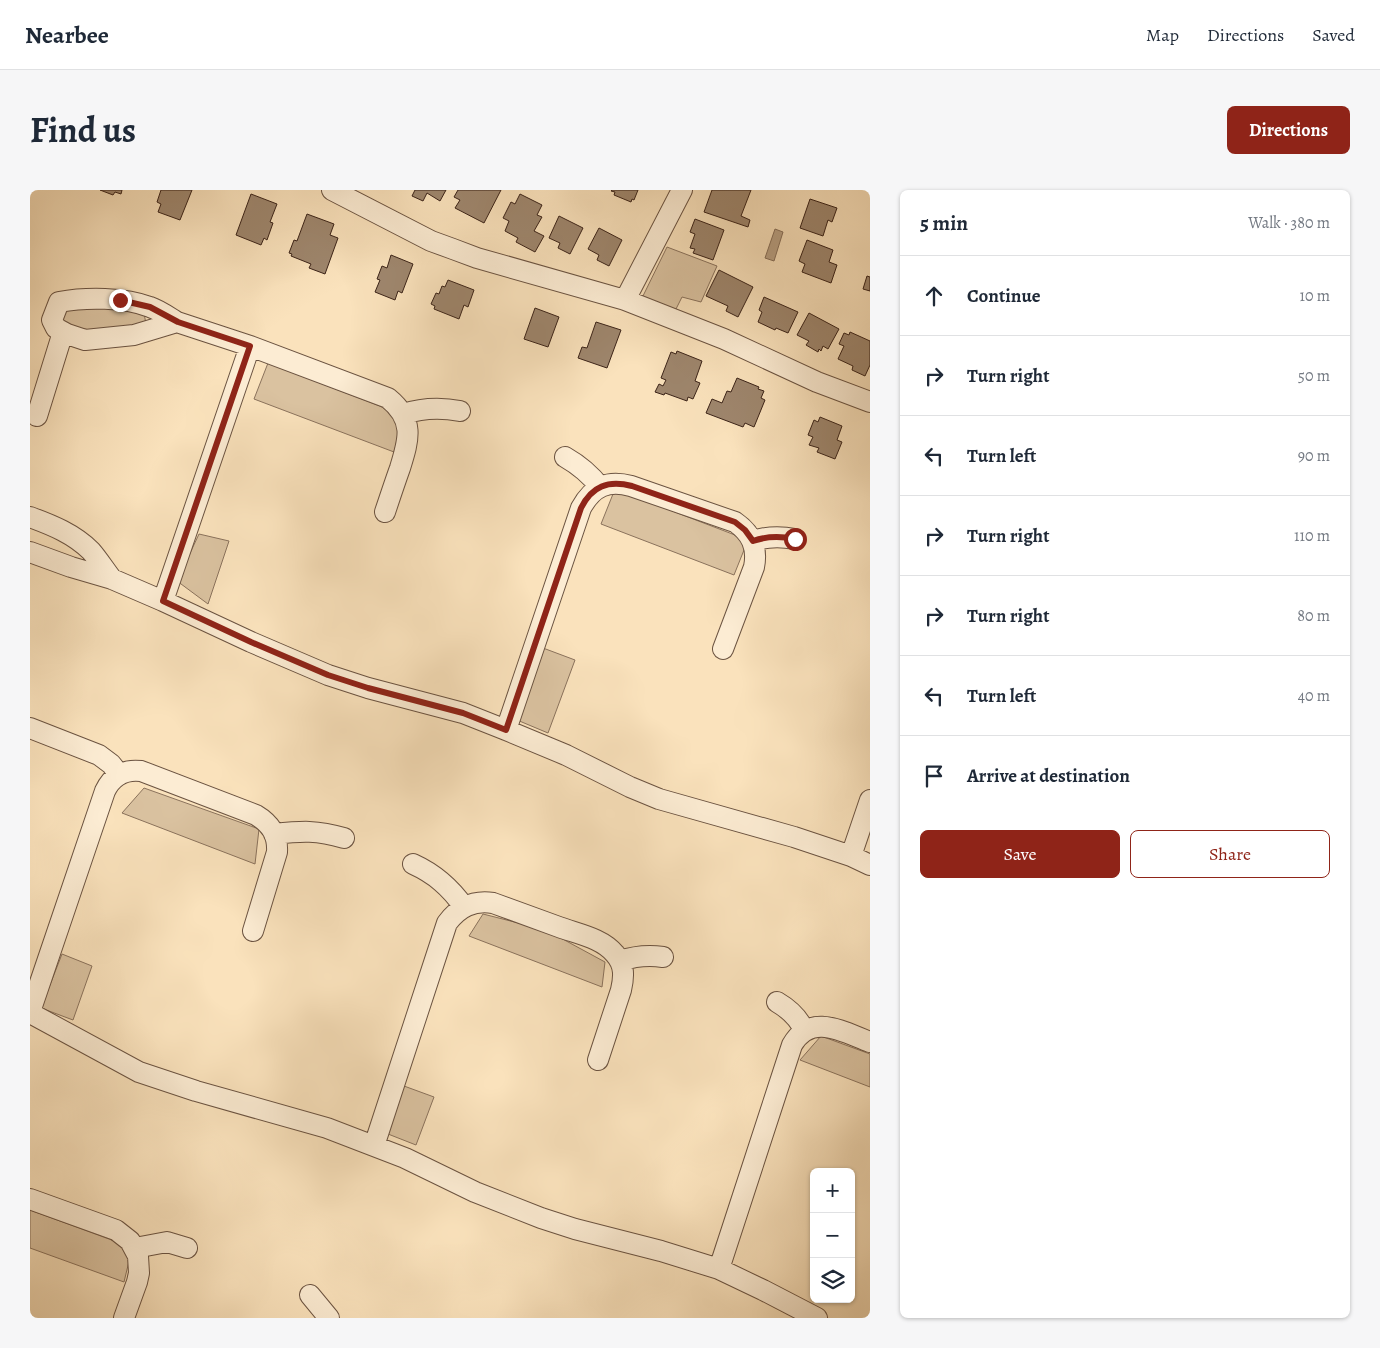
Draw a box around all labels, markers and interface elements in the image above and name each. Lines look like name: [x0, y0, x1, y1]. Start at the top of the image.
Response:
text: Nearbee: [25, 19, 109, 51]
text: Map: [1146, 23, 1179, 47]
text: Directions: [1207, 23, 1284, 47]
text: Saved: [1312, 23, 1355, 47]
text: Find us: [30, 106, 136, 154]
button: Directions: [1227, 106, 1350, 154]
text: 5 min: [920, 209, 968, 237]
text: Walk · 380 m: [1248, 212, 1330, 234]
icon: ahead: [920, 282, 948, 310]
text: Continue: [967, 283, 1041, 309]
text: 10 m: [1300, 285, 1330, 307]
route end: [109, 289, 132, 312]
icon: right: [920, 362, 948, 390]
text: Turn right: [967, 363, 1049, 389]
text: 50 m: [1298, 365, 1330, 387]
icon: left: [920, 442, 948, 470]
text: Turn left: [967, 443, 1036, 469]
text: 90 m: [1298, 445, 1330, 467]
icon: right: [920, 522, 948, 550]
text: Turn right: [967, 523, 1049, 549]
text: 110 m: [1294, 525, 1330, 547]
route start: [784, 528, 807, 551]
icon: right: [920, 602, 948, 630]
text: Turn right: [967, 603, 1049, 629]
text: 80 m: [1297, 605, 1330, 627]
icon: left: [920, 682, 948, 710]
text: Turn left: [967, 683, 1036, 709]
text: 40 m: [1298, 685, 1330, 707]
icon: arrive: [920, 762, 948, 790]
text: Arrive at destination: [967, 763, 1130, 789]
button: Save: [920, 830, 1120, 878]
button: Share: [1130, 830, 1330, 878]
map controls: [810, 1168, 855, 1303]
button: +: [810, 1168, 855, 1213]
button: −: [810, 1213, 855, 1258]
button: layers: [810, 1258, 855, 1303]

